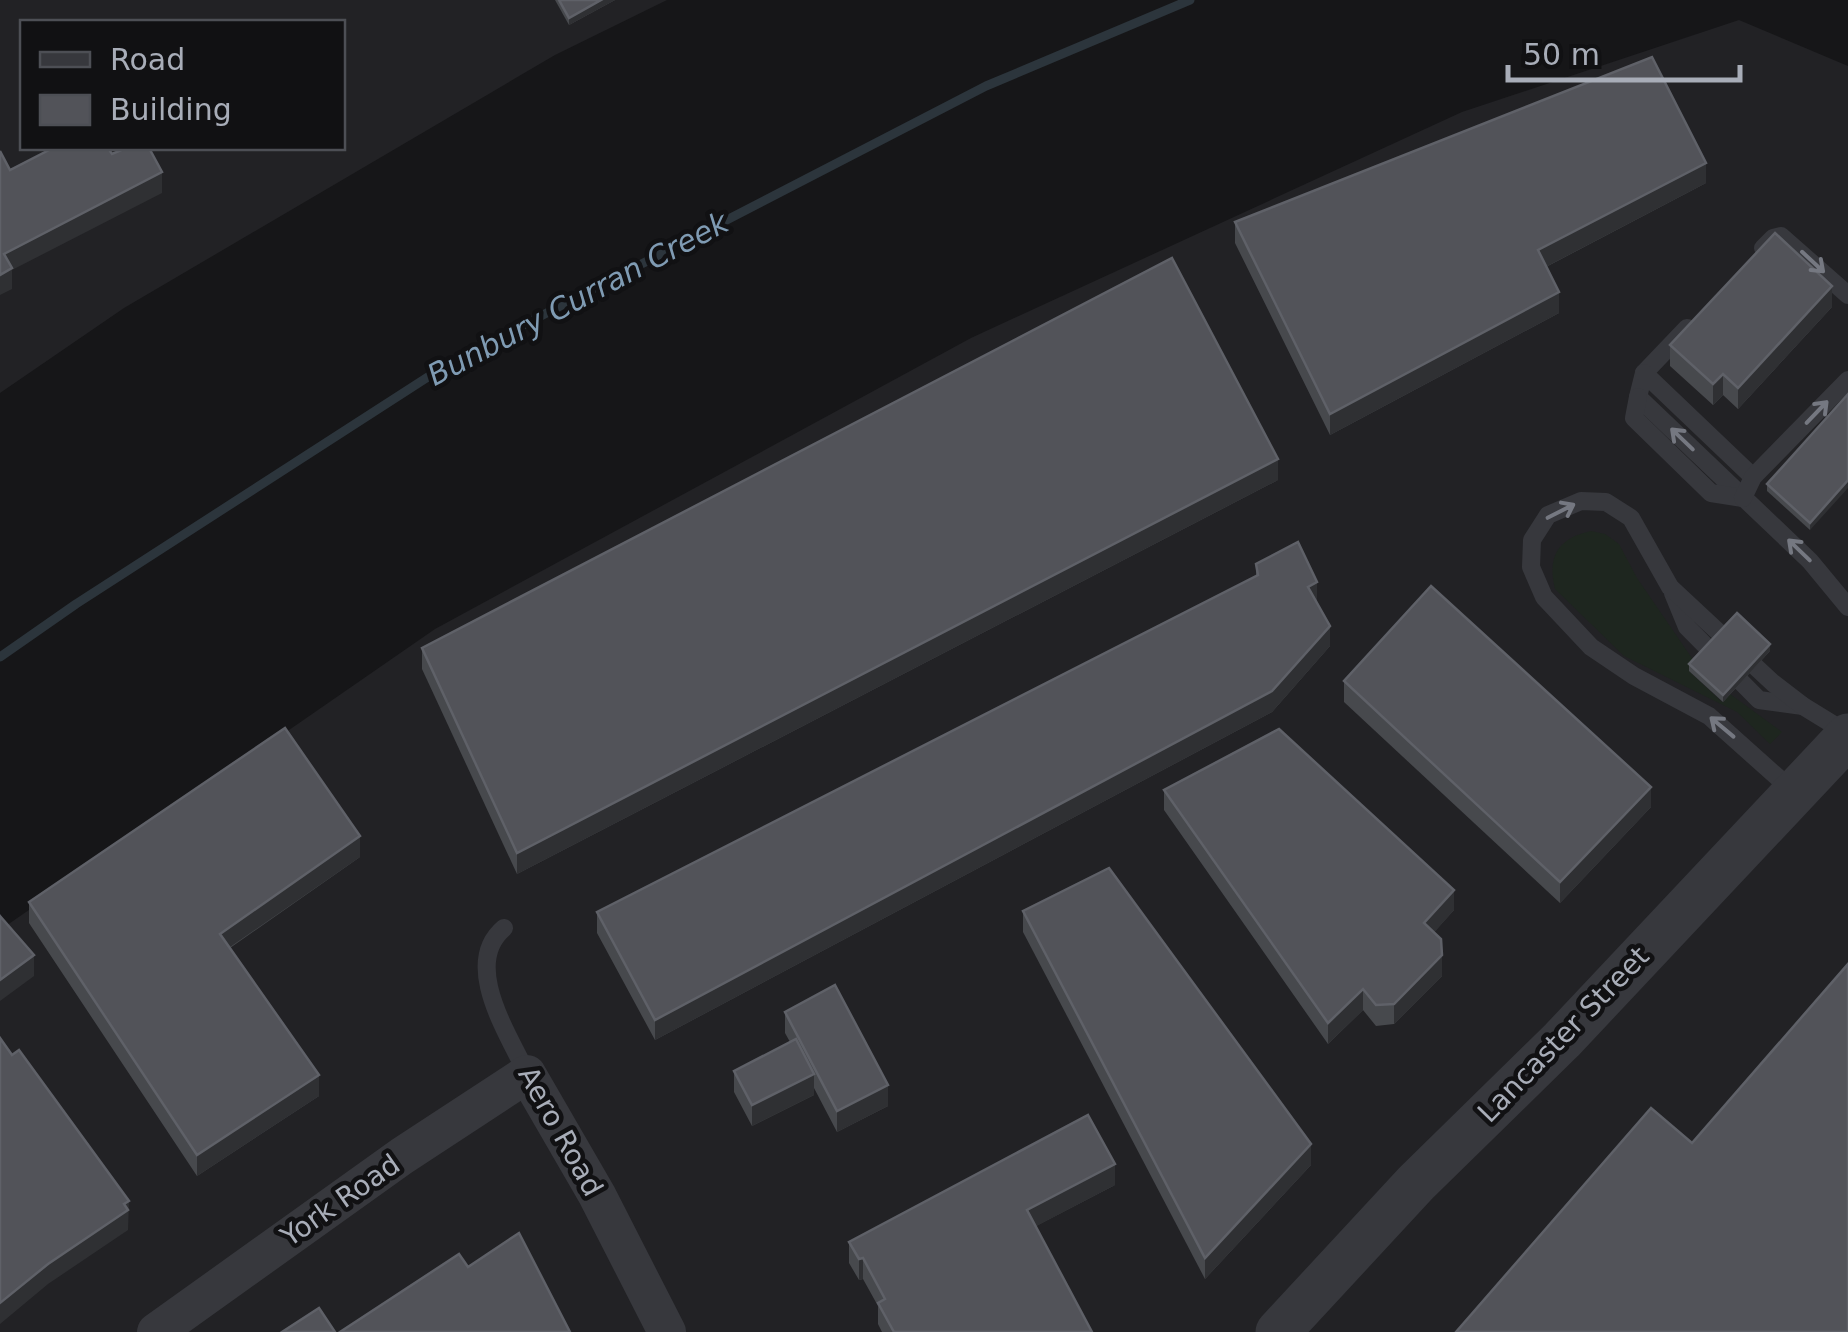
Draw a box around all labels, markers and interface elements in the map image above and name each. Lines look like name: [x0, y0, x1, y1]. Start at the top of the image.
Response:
legend: [20, 20, 345, 150]
scale bar: [1508, 20, 1740, 82]
text: 50 m: [1523, 37, 1600, 72]
text: Road: [110, 42, 185, 77]
text: Building: [110, 92, 232, 127]
water label: Bunbury Curran Creek: [421, 204, 735, 393]
one-way arrow: [1800, 251, 1825, 274]
one-way arrow: [1805, 400, 1829, 424]
one-way arrow: [1670, 427, 1694, 451]
one-way arrow: [1546, 501, 1575, 520]
one-way arrow: [1787, 538, 1811, 562]
one-way arrow: [1710, 716, 1736, 738]
street label: Lancaster Street: [1471, 940, 1656, 1129]
street label: Aero Road: [511, 1061, 610, 1202]
street label: York Road: [274, 1147, 406, 1254]

